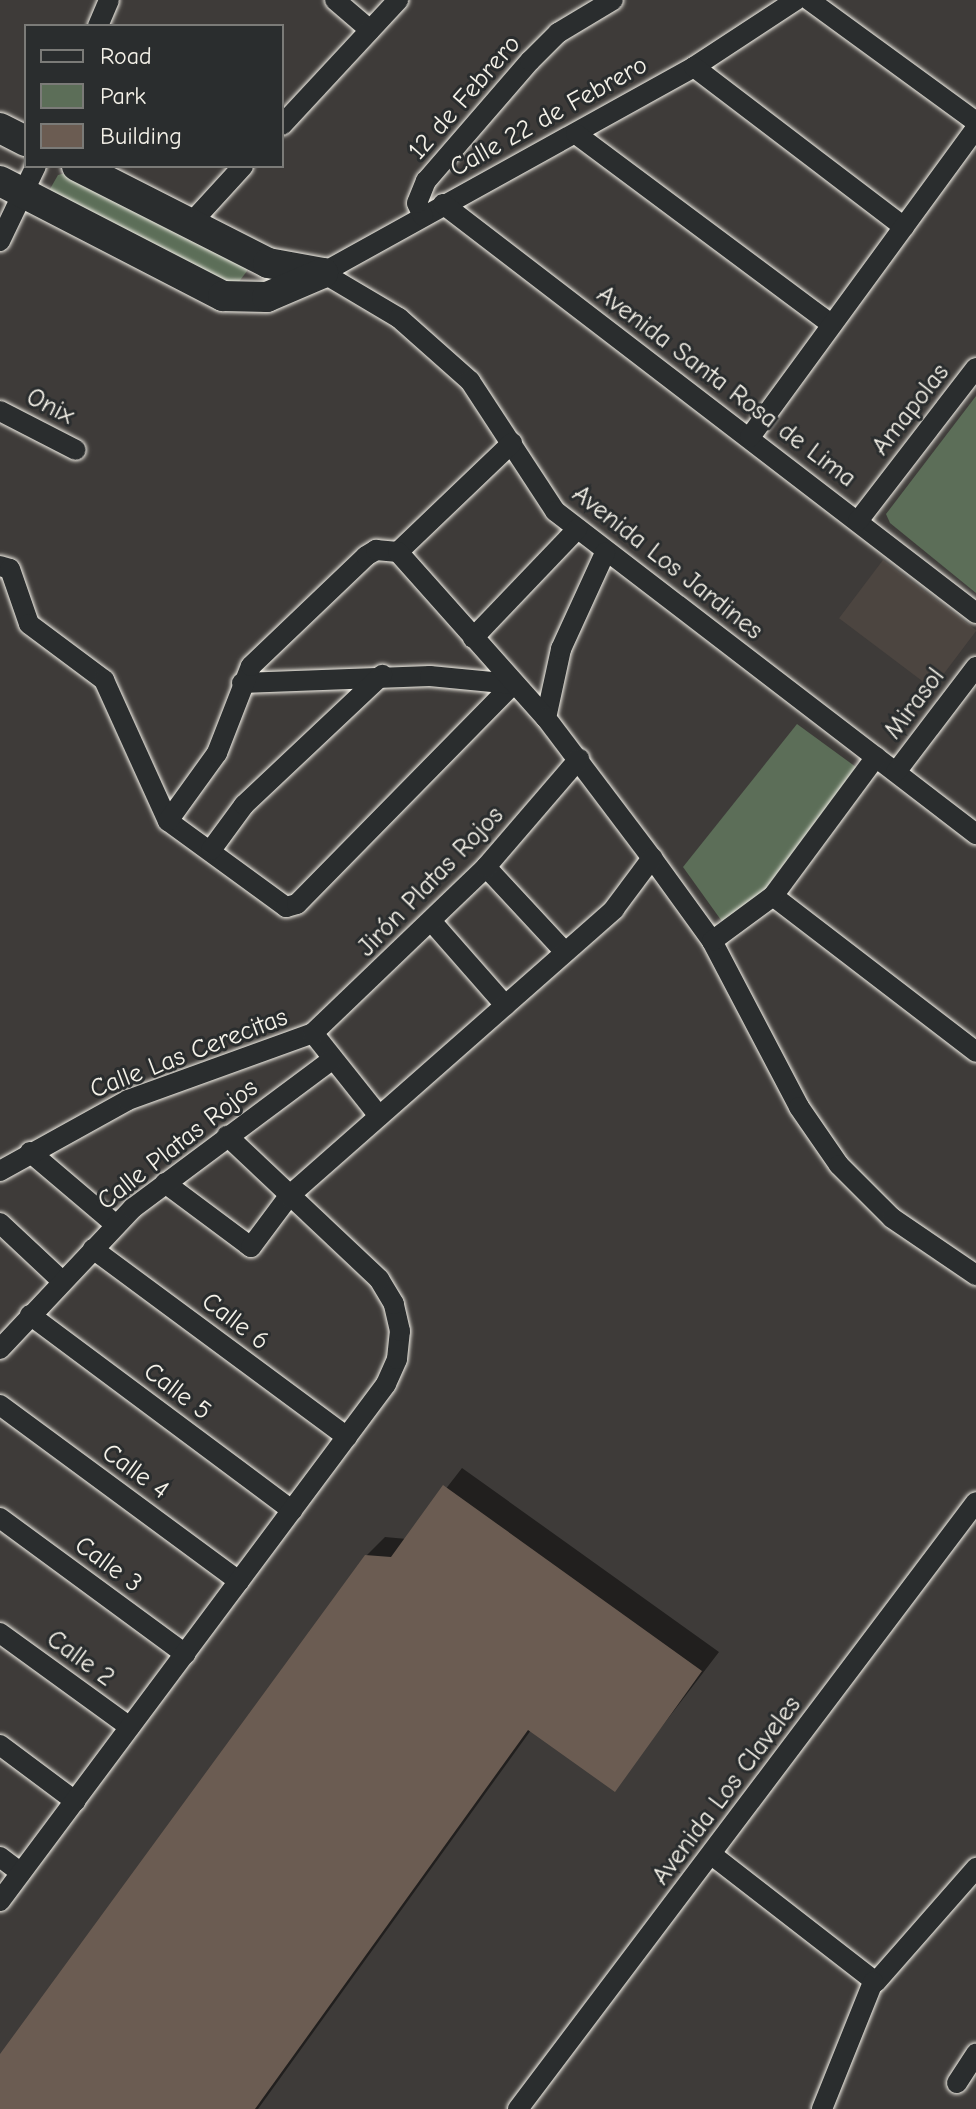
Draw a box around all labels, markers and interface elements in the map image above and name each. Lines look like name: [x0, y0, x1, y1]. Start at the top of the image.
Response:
legend: [24, 24, 284, 168]
street label: 12 de Febrero: [402, 29, 528, 167]
text: Road: [100, 42, 152, 70]
street label: Calle 22 de Febrero: [445, 50, 653, 184]
text: Park: [100, 82, 146, 110]
text: Building: [100, 122, 182, 150]
street label: Avenida Santa Rosa de Lima: [590, 279, 862, 495]
street label: Amapolas: [866, 358, 956, 462]
street label: Onix: [21, 382, 79, 432]
street label: Avenida Los Jardines: [566, 479, 768, 647]
street label: Mirasol: [878, 662, 952, 746]
street label: Jirón Platas Rojos: [351, 800, 511, 964]
street label: Calle Las Cerecitas: [86, 1002, 292, 1106]
street label: Calle Platas Rojos: [92, 1073, 264, 1217]
street label: Calle 6: [195, 1287, 275, 1357]
street label: Calle 5: [137, 1357, 217, 1427]
street label: Calle 4: [95, 1437, 175, 1507]
street label: Calle 3: [68, 1530, 148, 1600]
street label: Calle 2: [40, 1624, 120, 1694]
street label: Avenida Los Claveles: [646, 1690, 808, 1892]

